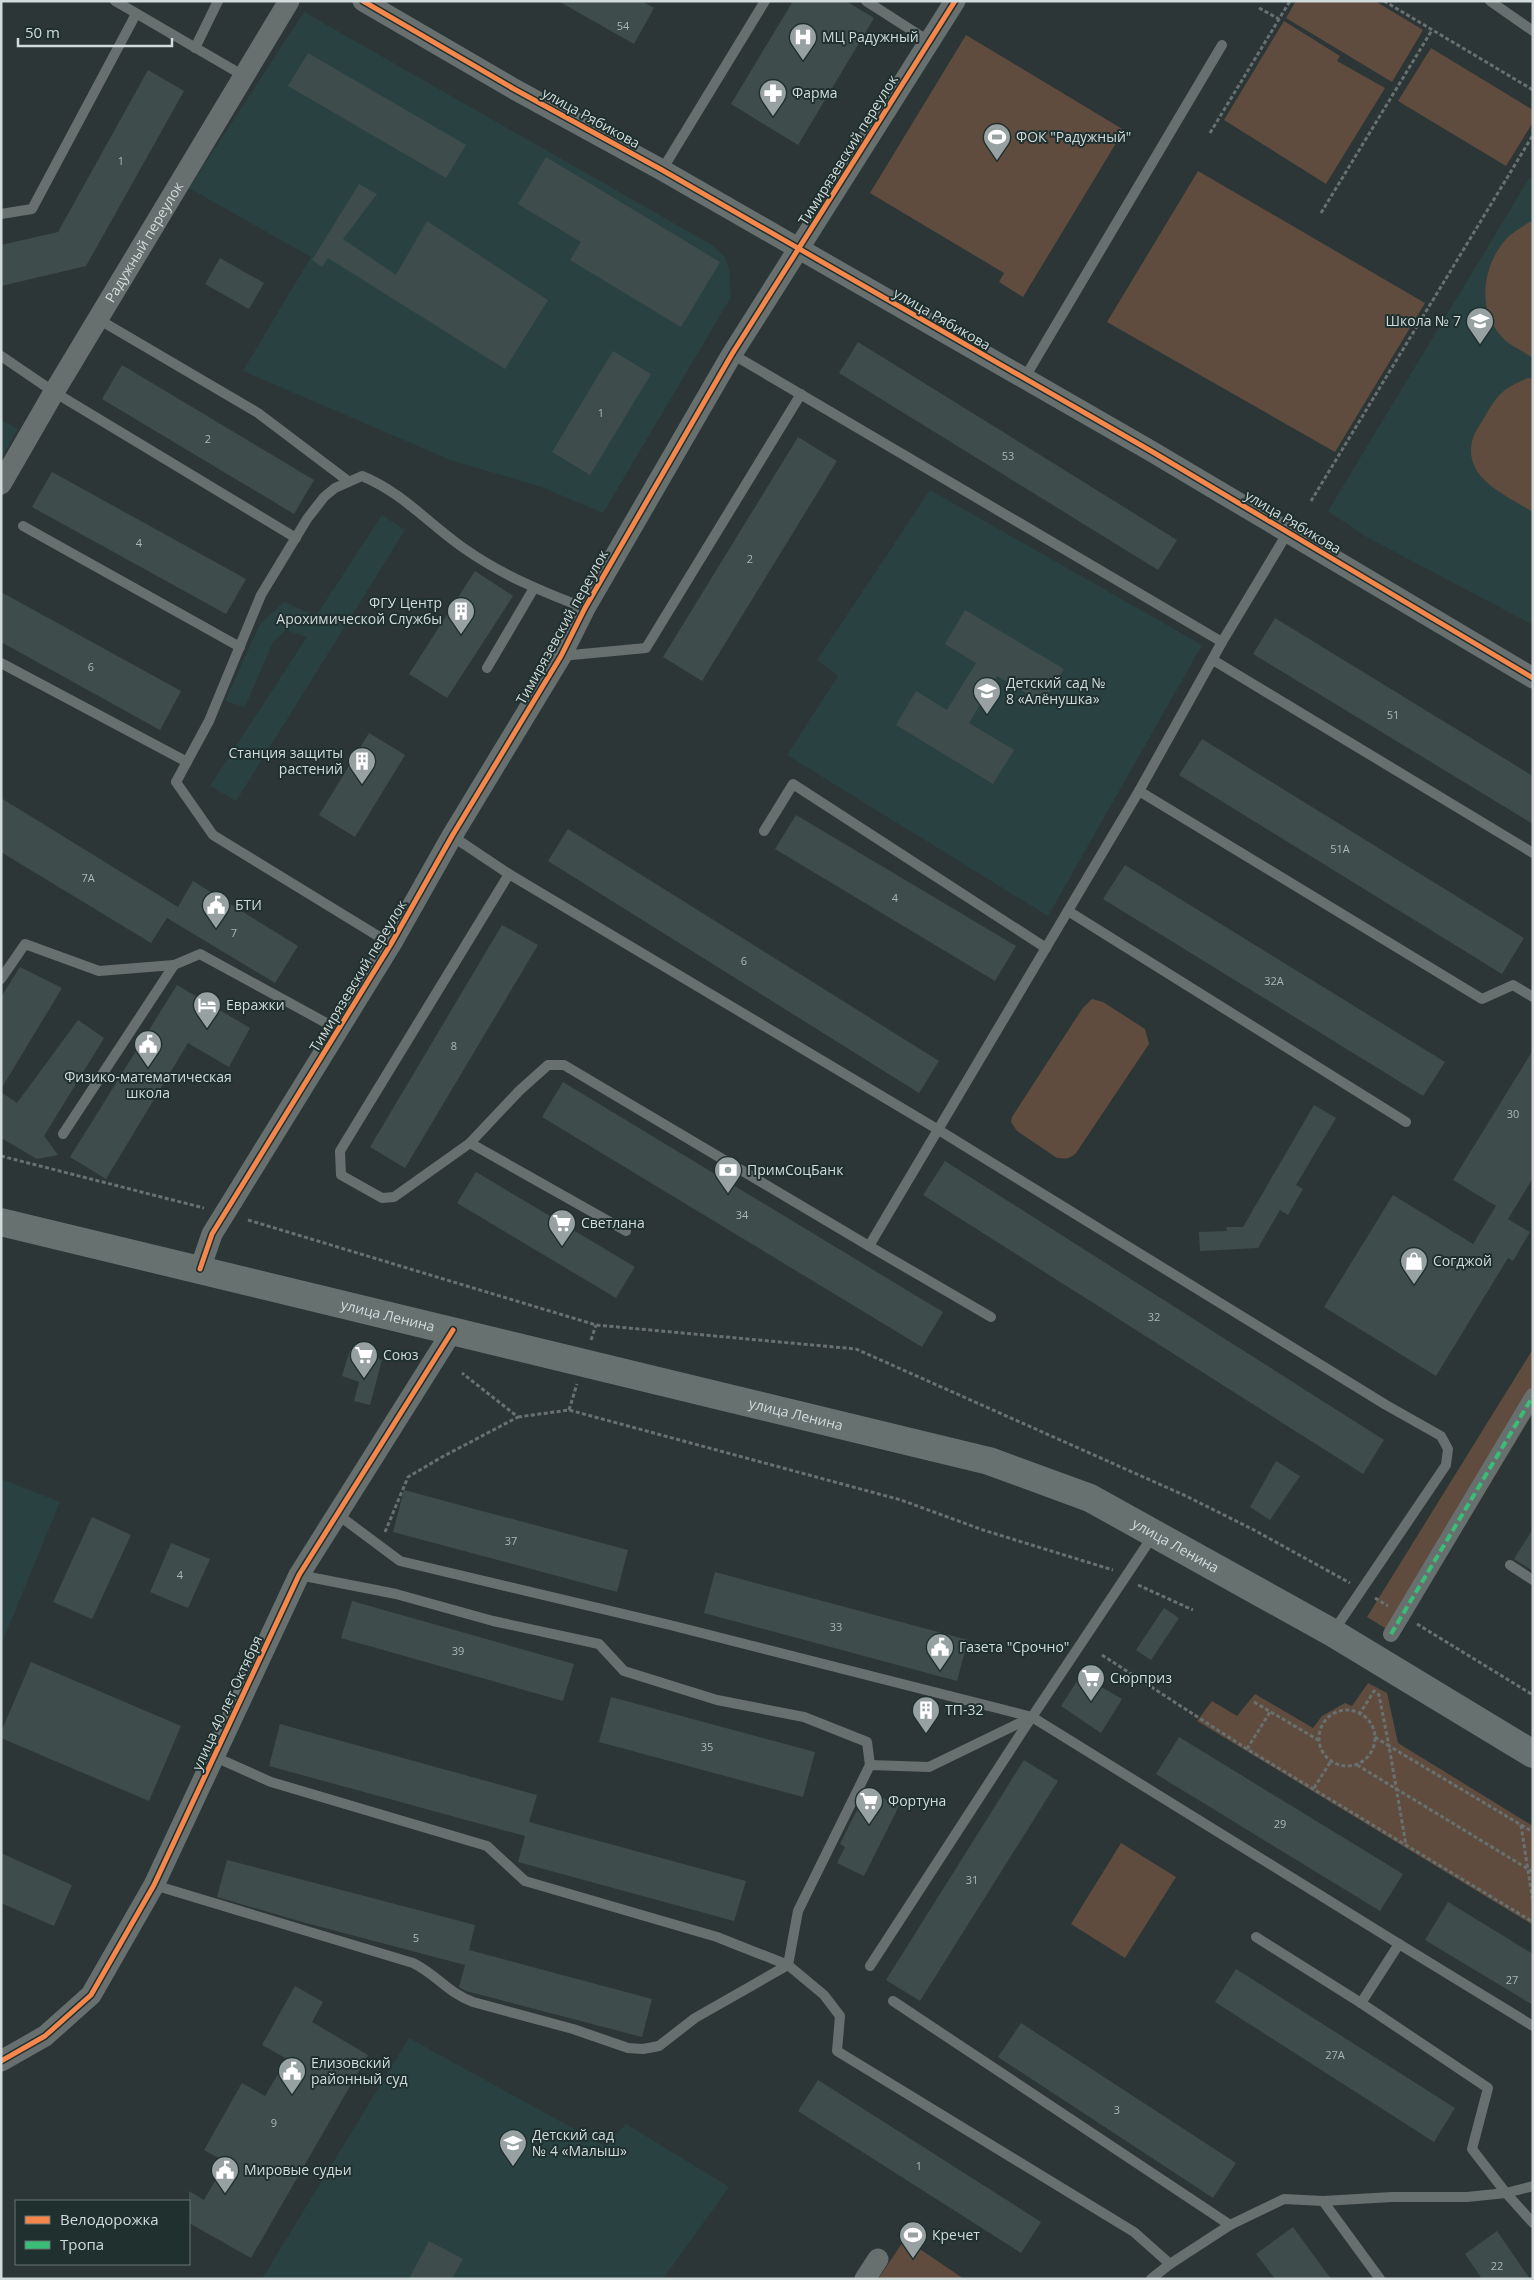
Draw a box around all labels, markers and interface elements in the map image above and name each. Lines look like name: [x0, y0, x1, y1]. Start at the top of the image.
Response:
scale bar: [18, 15, 171, 47]
house number: 54: [617, 18, 630, 33]
text: 50 m: [25, 22, 60, 42]
hospital icon: МЦ Радужный: [788, 22, 818, 61]
place label: МЦ Радужный: [822, 27, 919, 46]
street label: Тимирязевский переулок: [793, 70, 902, 228]
pharmacy icon: Фарма: [758, 78, 788, 117]
street label: улица Рябикова: [539, 83, 644, 152]
place label: Фарма: [792, 83, 838, 102]
sports icon: ФОК "Радужный": [982, 122, 1012, 161]
place label: ФОК "Радужный": [1016, 127, 1131, 146]
house number: 1: [118, 153, 124, 168]
street label: Радужный переулок: [100, 177, 188, 306]
street label: улица Рябикова: [890, 283, 994, 354]
school or university icon: Школа № 7: [1465, 306, 1495, 345]
place label: Школа № 7: [1386, 311, 1461, 330]
house number: 1: [598, 405, 604, 420]
house number: 2: [205, 431, 211, 446]
house number: 53: [1002, 448, 1014, 463]
street label: улица Рябикова: [1242, 485, 1345, 558]
house number: 4: [136, 535, 143, 550]
street label: Тимирязевский переулок: [511, 545, 612, 707]
house number: 2: [747, 551, 753, 566]
place label: ФГУ Центр Арохимической Службы: [276, 593, 442, 628]
building icon: ФГУ Центр Арохимической Службы: [446, 596, 476, 635]
house number: 6: [88, 659, 94, 674]
place label: Детский сад № 8 «Алёнушка»: [1006, 673, 1106, 708]
school or university icon: Детский сад № 8 «Алёнушка»: [972, 676, 1002, 715]
house number: 51: [1387, 707, 1399, 722]
place label: Станция защиты растений: [229, 743, 343, 778]
building icon: Станция защиты растений: [347, 746, 377, 785]
house number: 51А: [1330, 841, 1350, 856]
house number: 7А: [81, 870, 95, 885]
public building icon: БТИ: [201, 890, 231, 929]
house number: 4: [892, 890, 899, 905]
place label: БТИ: [235, 895, 262, 914]
street label: Тимирязевский переулок: [305, 896, 411, 1055]
house number: 7: [231, 925, 237, 940]
house number: 6: [741, 953, 747, 968]
house number: 32А: [1264, 973, 1284, 988]
hotel icon: Евражки: [192, 990, 222, 1029]
place label: Евражки: [226, 995, 285, 1014]
public building icon: Физико-математическая школа: [133, 1029, 163, 1068]
house number: 8: [451, 1038, 457, 1053]
place label: Физико-математическая школа: [64, 1067, 232, 1102]
house number: 30: [1507, 1106, 1519, 1121]
bank icon: ПримСоцБанк: [713, 1155, 743, 1194]
place label: ПримСоцБанк: [747, 1160, 844, 1179]
house number: 34: [736, 1207, 749, 1222]
supermarket icon: Светлана: [547, 1208, 577, 1247]
place label: Светлана: [581, 1213, 645, 1232]
shop icon: Согджой: [1399, 1246, 1429, 1285]
place label: Согджой: [1433, 1251, 1492, 1270]
street label: улица Ленина: [339, 1295, 437, 1336]
house number: 32: [1148, 1309, 1160, 1324]
supermarket icon: Союз: [349, 1340, 379, 1379]
place label: Союз: [383, 1345, 419, 1364]
street label: улица Ленина: [747, 1393, 845, 1434]
street label: улица Ленина: [1129, 1513, 1223, 1577]
house number: 37: [505, 1533, 517, 1548]
house number: 4: [177, 1567, 184, 1582]
house number: 33: [830, 1619, 842, 1634]
street label: улица 40 лет Октября: [187, 1632, 266, 1773]
public building icon: Газета "Срочно": [925, 1632, 955, 1671]
place label: Газета "Срочно": [959, 1637, 1069, 1656]
house number: 39: [452, 1643, 464, 1658]
supermarket icon: Сюрприз: [1076, 1663, 1106, 1702]
place label: Сюрприз: [1110, 1668, 1172, 1687]
building icon: ТП-32: [911, 1695, 941, 1734]
place label: ТП-32: [945, 1700, 983, 1719]
house number: 35: [701, 1739, 713, 1754]
supermarket icon: Фортуна: [854, 1786, 884, 1825]
place label: Фортуна: [888, 1791, 946, 1810]
house number: 29: [1274, 1816, 1286, 1831]
house number: 31: [966, 1872, 978, 1887]
house number: 5: [413, 1930, 419, 1945]
house number: 27: [1506, 1972, 1518, 1987]
house number: 27А: [1325, 2047, 1345, 2062]
place label: Елизовский районный суд: [311, 2053, 407, 2088]
public building icon: Елизовский районный суд: [277, 2056, 307, 2095]
house number: 3: [1114, 2102, 1120, 2117]
house number: 9: [271, 2115, 277, 2130]
place label: Детский сад № 4 «Малыш»: [532, 2125, 627, 2160]
school or university icon: Детский сад № 4 «Малыш»: [498, 2128, 528, 2167]
public building icon: Мировые судьи: [210, 2155, 240, 2194]
house number: 1: [916, 2158, 922, 2173]
place label: Мировые судьи: [244, 2160, 352, 2179]
legend: [15, 2200, 190, 2265]
text: Велодорожка: [60, 2209, 159, 2229]
sports icon: Кречет: [898, 2220, 928, 2259]
place label: Кречет: [932, 2225, 980, 2244]
text: Тропа: [60, 2234, 104, 2254]
house number: 22: [1491, 2258, 1503, 2273]

